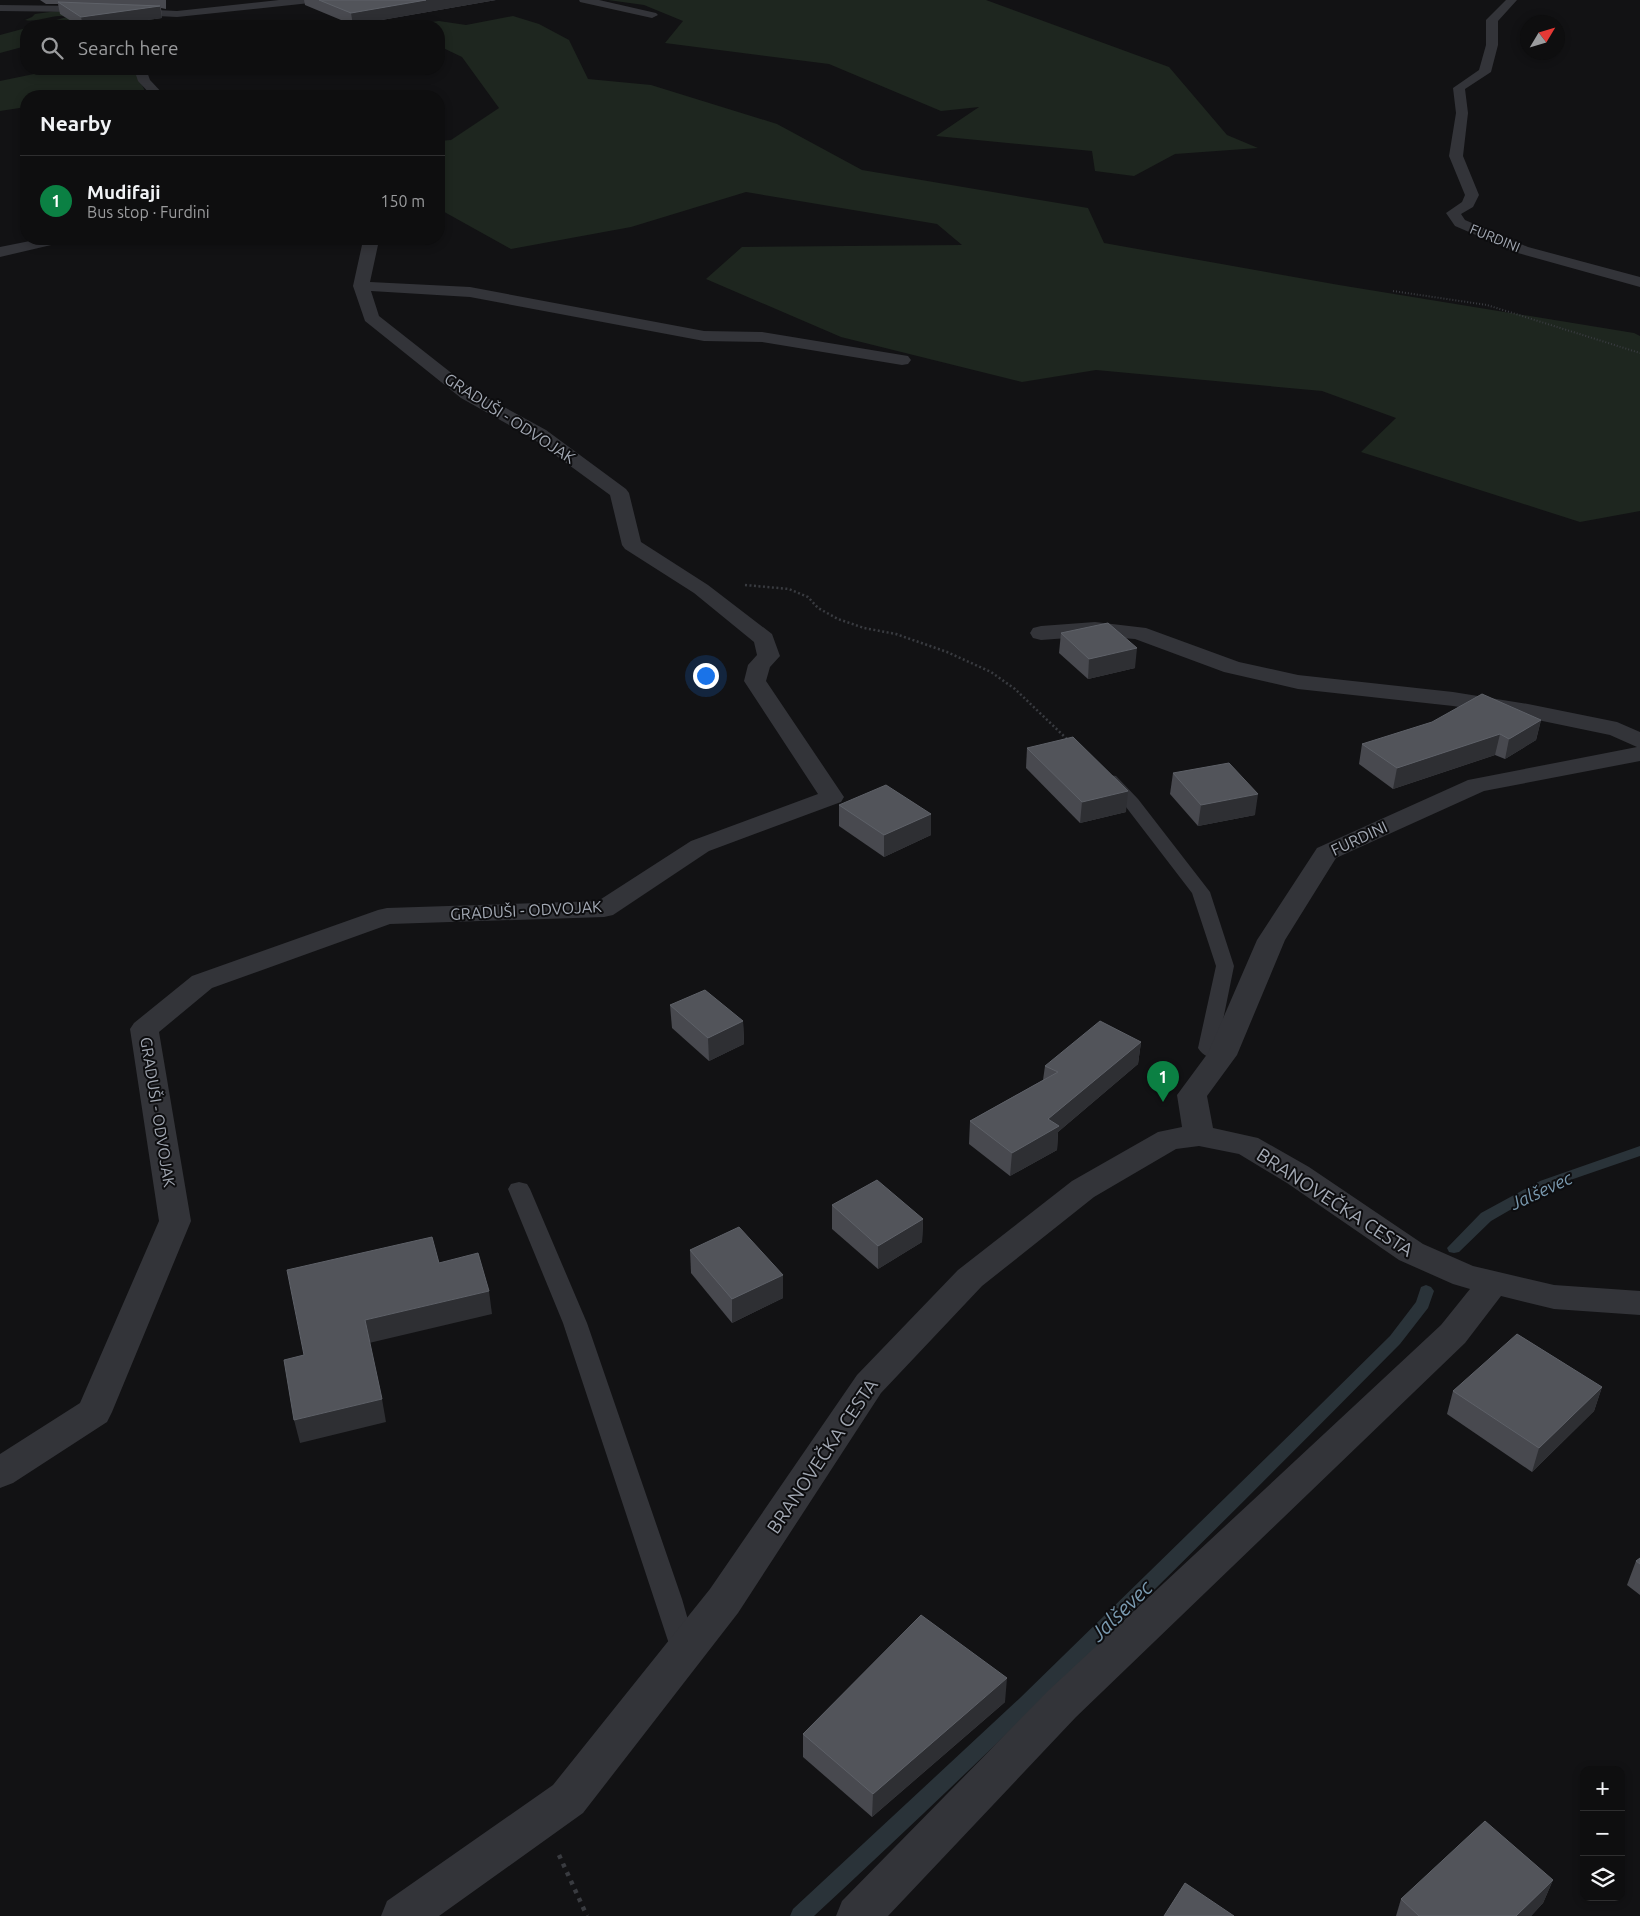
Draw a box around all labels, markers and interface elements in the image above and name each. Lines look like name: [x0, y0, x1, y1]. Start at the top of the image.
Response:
north arrow: [1520, 15, 1565, 60]
search box: [20, 20, 445, 75]
icon: search: [38, 34, 66, 62]
text: Search here: [78, 37, 178, 59]
text: Nearby: [40, 111, 111, 135]
text: Mudifaji: [87, 181, 161, 203]
text: 1: [51, 192, 61, 210]
text: 150 m: [380, 192, 425, 210]
text: Bus stop · Furdini: [87, 203, 210, 221]
street label: FURDINI: [1468, 221, 1522, 255]
street label: GRADUŠI - ODVOJAK: [441, 368, 579, 467]
your location: [693, 663, 719, 689]
street label: FURDINI: [1328, 817, 1390, 859]
street label: GRADUŠI - ODVOJAK: [450, 896, 603, 923]
street label: GRADUŠI - ODVOJAK: [137, 1035, 180, 1189]
pin: 1: [1147, 1061, 1179, 1102]
street label: BRANOVEČKA CESTA: [1253, 1143, 1418, 1261]
water label: Jalševec: [1506, 1167, 1576, 1213]
street label: BRANOVEČKA CESTA: [762, 1374, 882, 1538]
water label: Jalševec: [1084, 1575, 1157, 1646]
map controls: [1580, 1766, 1625, 1901]
button: +: [1580, 1766, 1625, 1811]
button: −: [1580, 1811, 1625, 1856]
button: layers: [1580, 1856, 1625, 1901]

